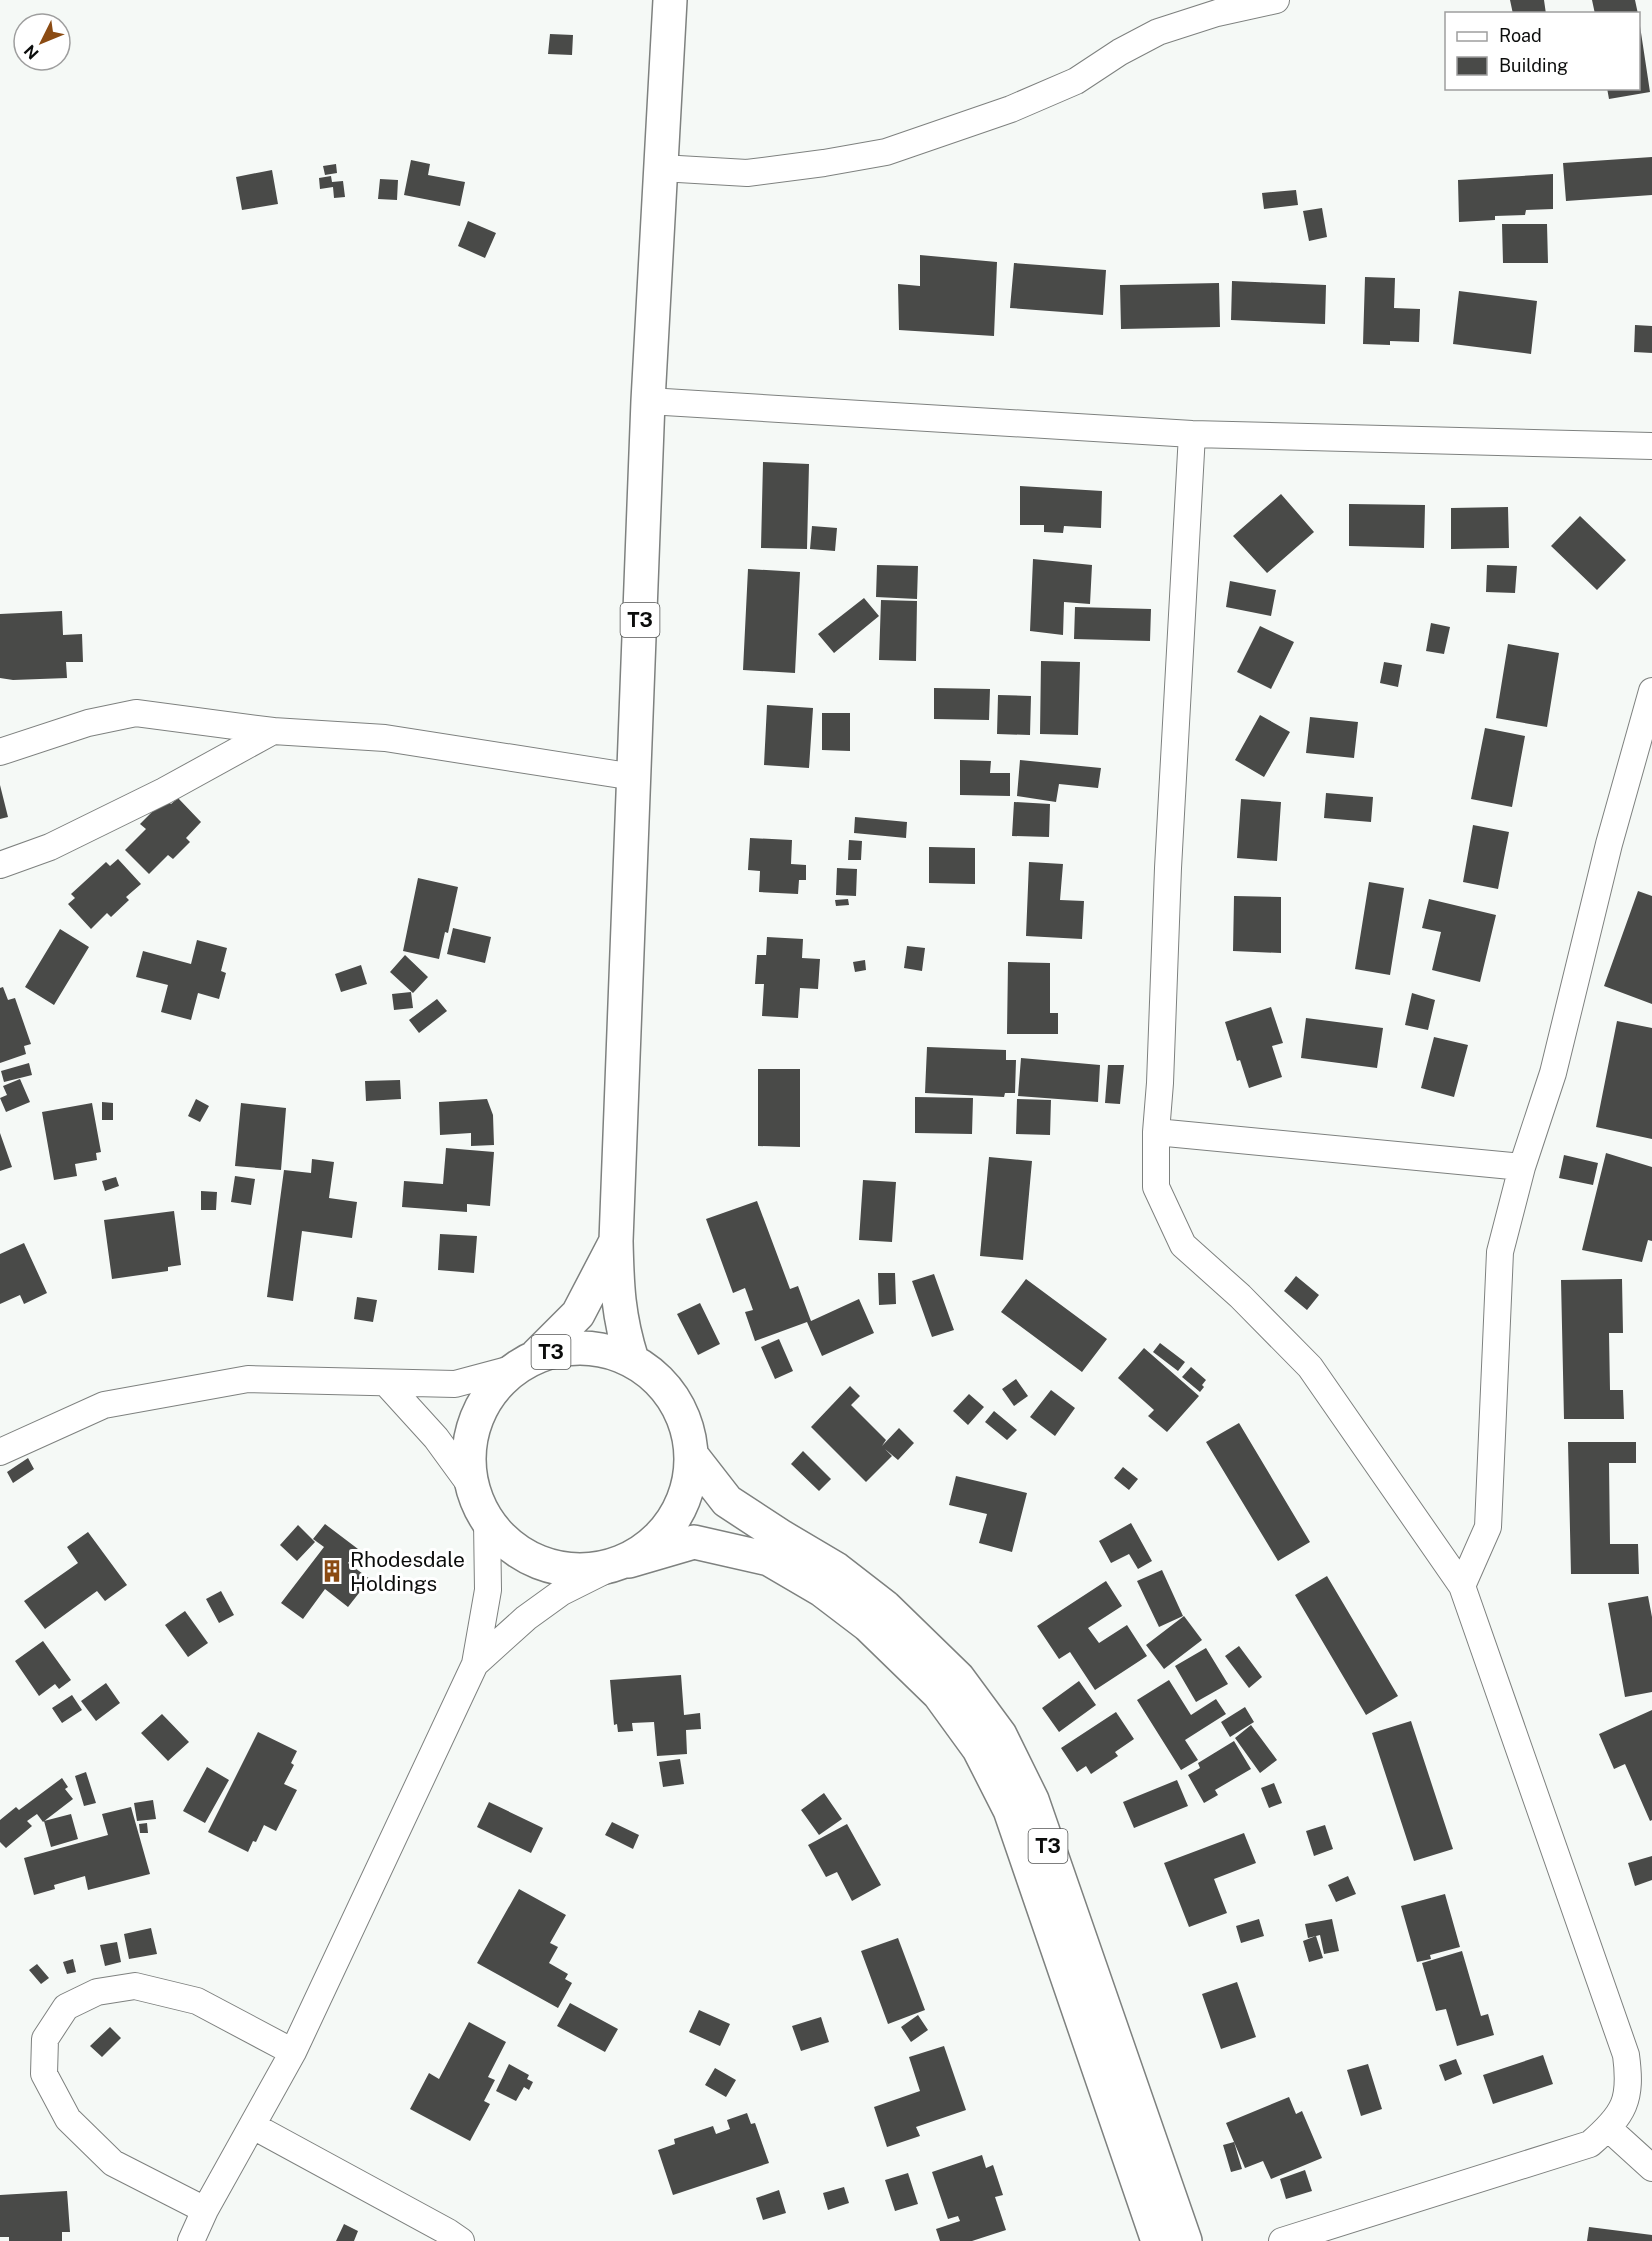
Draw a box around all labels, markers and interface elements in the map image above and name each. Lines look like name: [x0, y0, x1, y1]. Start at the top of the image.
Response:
north arrow: [12, 12, 72, 72]
legend: [1445, 12, 1640, 90]
text: Road: [1499, 25, 1542, 46]
text: N: [20, 41, 43, 63]
text: Building: [1499, 55, 1568, 76]
road number: T3: [620, 603, 660, 637]
road number: T3: [532, 1335, 570, 1369]
place label: Rhodesdale Holdings: [350, 1547, 465, 1596]
building icon: Rhodesdale Holdings: [319, 1558, 345, 1584]
road number: T3: [1028, 1829, 1068, 1863]

